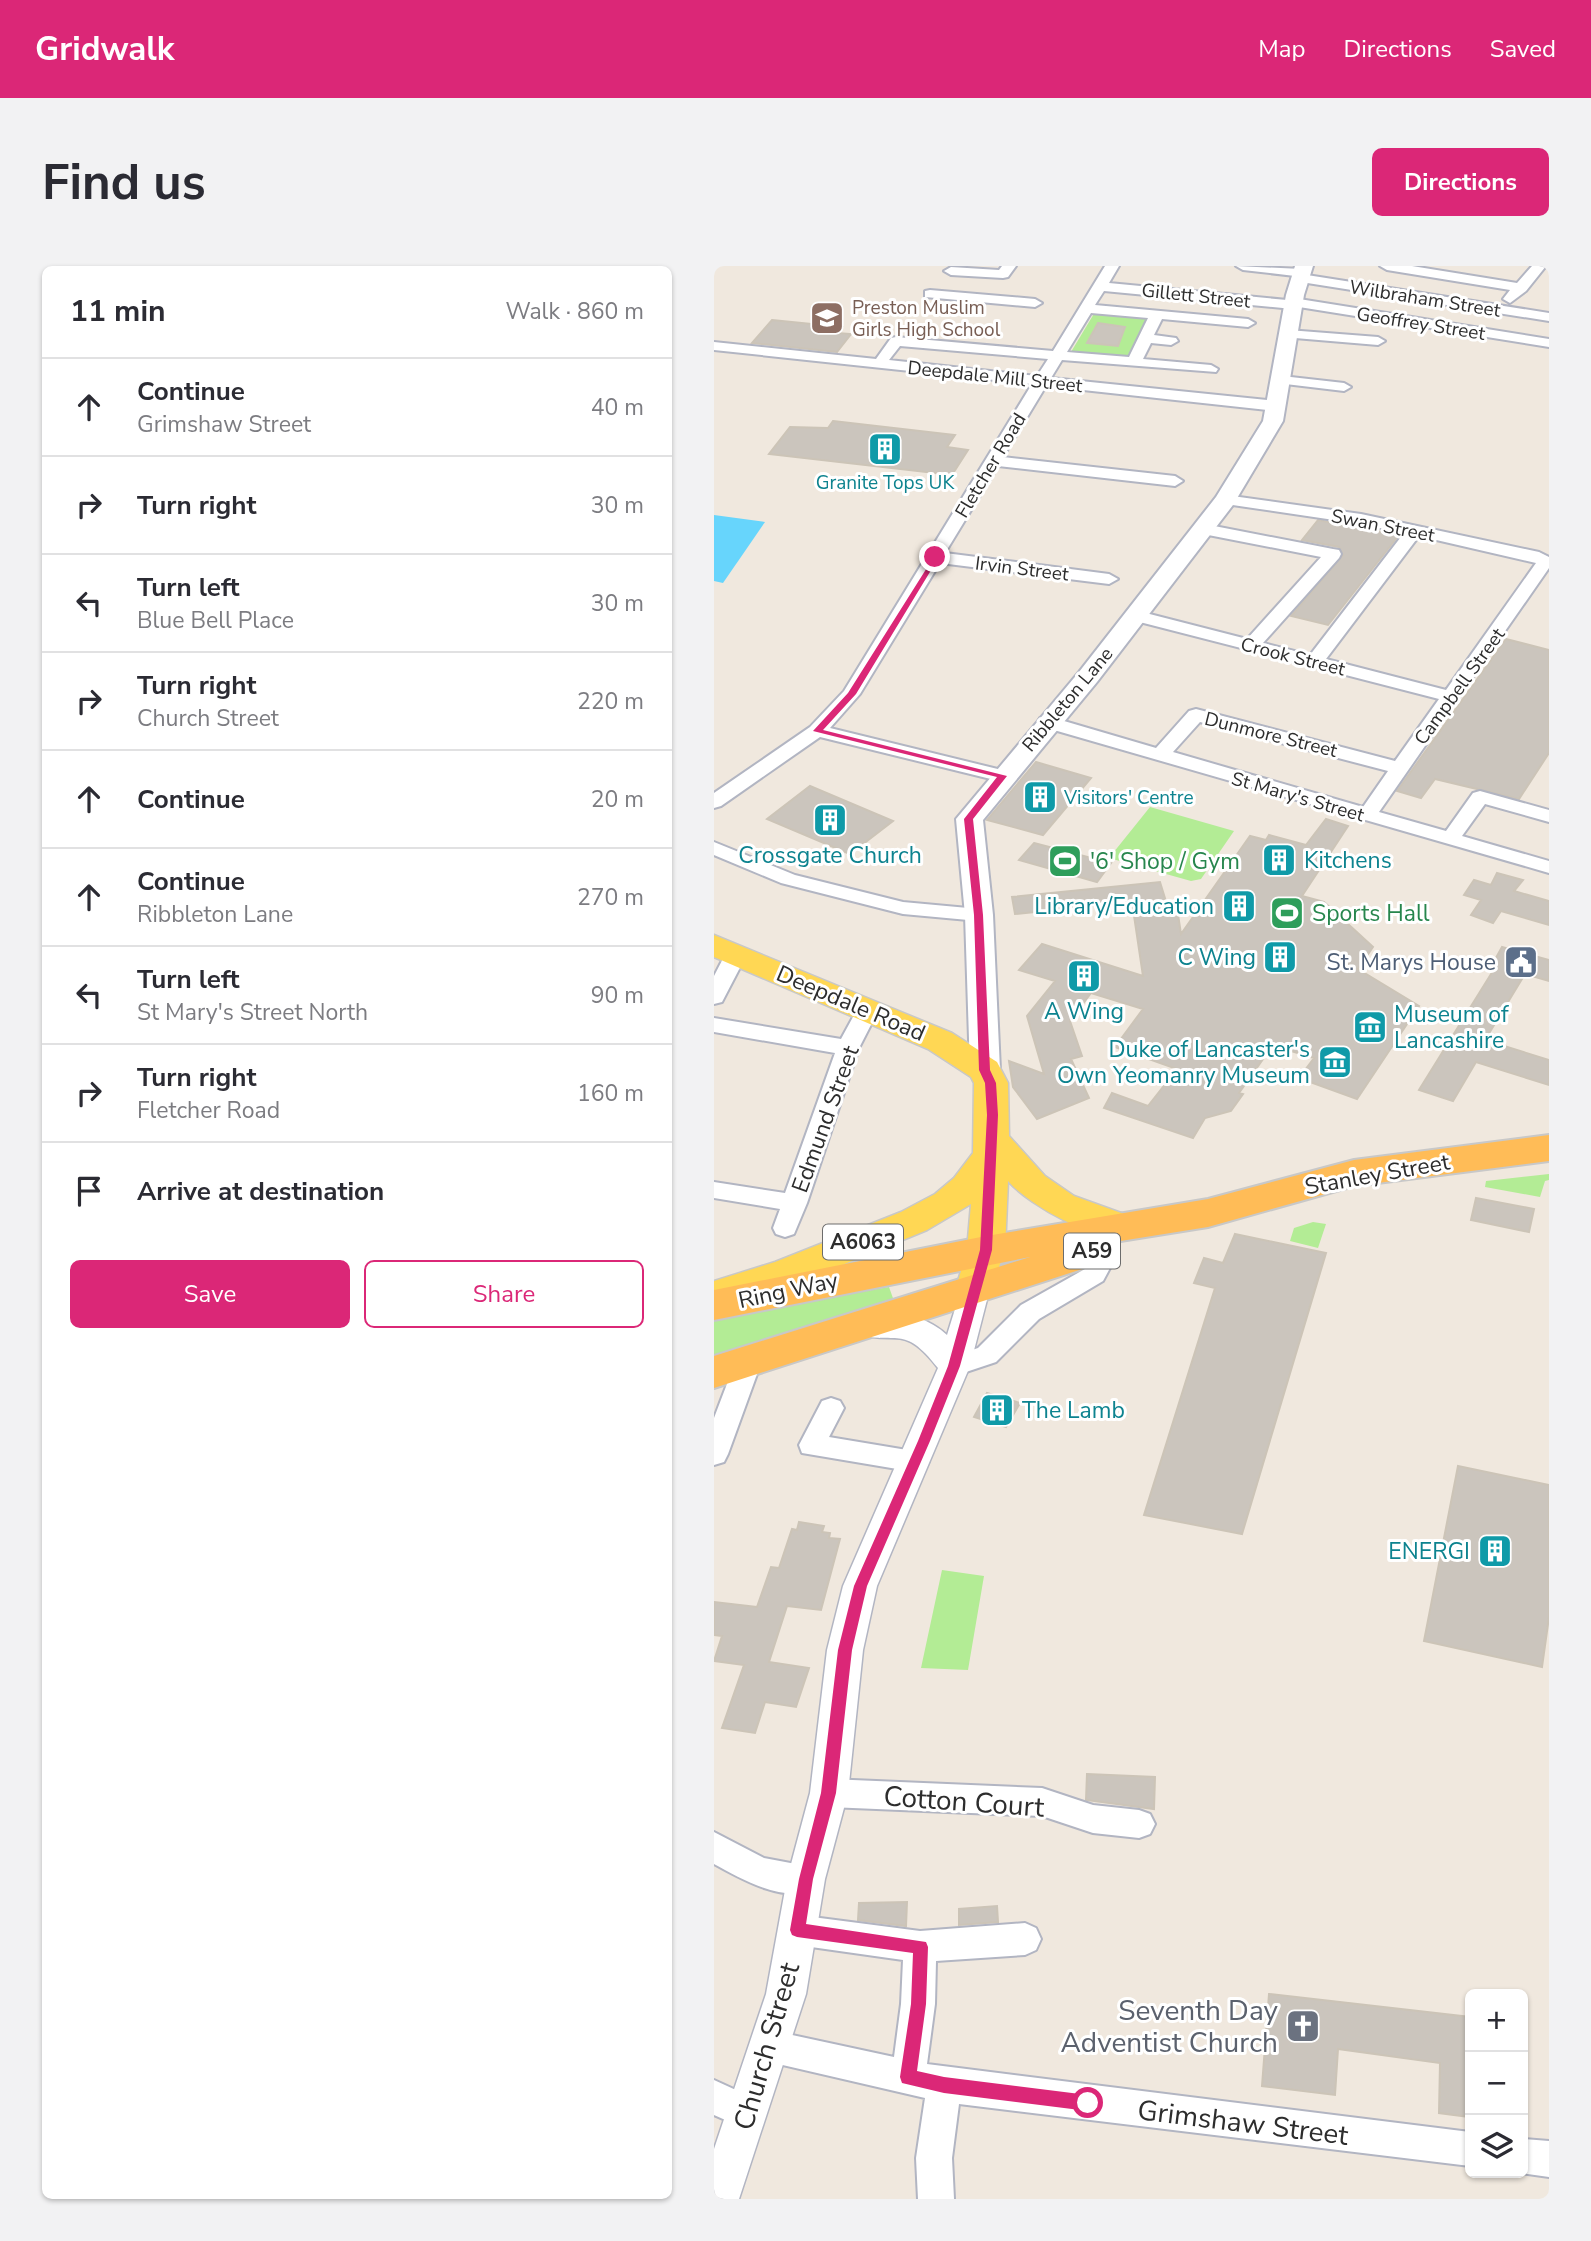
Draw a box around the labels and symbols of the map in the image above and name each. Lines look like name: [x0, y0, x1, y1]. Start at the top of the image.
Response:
street label: Wilbraham Street: [1347, 274, 1503, 324]
street label: Gillett Street: [1140, 277, 1252, 315]
place label: Preston Muslim Girls High School: [852, 295, 1001, 343]
school or university icon: Preston Muslim Girls High School: [808, 299, 846, 337]
street label: Geoffrey Street: [1355, 301, 1487, 347]
street label: Deepdale Mill Street: [906, 355, 1084, 399]
street label: Fletcher Road: [949, 408, 1032, 523]
building icon: Granite Tops UK: [866, 430, 904, 468]
place label: Granite Tops UK: [816, 470, 955, 496]
street label: Swan Street: [1329, 503, 1437, 549]
route end: [919, 541, 950, 572]
street label: Irvin Street: [974, 550, 1070, 588]
street label: Campbell Street: [1408, 622, 1511, 750]
street label: Crook Street: [1238, 631, 1348, 683]
street label: Ribbleton Lane: [1016, 642, 1119, 757]
street label: Dunmore Street: [1202, 706, 1340, 764]
street label: St Mary's Street: [1228, 766, 1367, 828]
building icon: Visitors' Centre: [1021, 778, 1059, 816]
place label: Visitors' Centre: [1063, 785, 1194, 811]
building icon: Crossgate Church: [811, 801, 849, 839]
place label: Crossgate Church: [738, 840, 922, 871]
building icon: Kitchens: [1260, 841, 1298, 879]
sports icon: '6' Shop / Gym: [1046, 842, 1084, 880]
place label: Kitchens: [1304, 845, 1392, 876]
place label: '6' Shop / Gym: [1090, 846, 1240, 877]
building icon: Library/Education: [1220, 887, 1258, 925]
place label: Library/Education: [1034, 891, 1214, 922]
sports icon: Sports Hall: [1268, 894, 1306, 932]
place label: Sports Hall: [1312, 898, 1430, 929]
building icon: C Wing: [1261, 938, 1299, 976]
place label: C Wing: [1177, 942, 1256, 973]
public building icon: St. Marys House: [1502, 943, 1540, 981]
place label: St. Marys House: [1327, 947, 1496, 978]
building icon: A Wing: [1065, 957, 1103, 995]
street label: Deepdale Road: [772, 958, 930, 1049]
place label: A Wing: [1044, 996, 1124, 1027]
place label: Museum of Lancashire: [1394, 999, 1509, 1056]
museum icon: Museum of Lancashire: [1351, 1008, 1389, 1046]
place label: Duke of Lancaster's Own Yeomanry Museum: [1057, 1034, 1310, 1091]
street label: Edmund Street: [784, 1040, 867, 1197]
museum icon: Duke of Lancaster's Own Yeomanry Museum: [1316, 1043, 1354, 1081]
street label: Stanley Street: [1302, 1146, 1453, 1202]
road number: A6063: [823, 1224, 903, 1259]
road number: A59: [1064, 1234, 1120, 1268]
street label: Ring Way: [735, 1265, 841, 1316]
building icon: The Lamb: [978, 1391, 1016, 1429]
place label: The Lamb: [1022, 1395, 1125, 1426]
building icon: ENERGI: [1476, 1532, 1514, 1570]
place label: ENERGI: [1388, 1536, 1470, 1567]
street label: Cotton Court: [882, 1777, 1046, 1827]
street label: Church Street: [725, 1958, 809, 2135]
place label: Seventh Day Adventist Church: [1061, 1992, 1279, 2062]
church icon: Seventh Day Adventist Church: [1284, 2007, 1322, 2045]
route start: [1072, 2087, 1103, 2118]
street label: Grimshaw Street: [1135, 2091, 1351, 2155]

